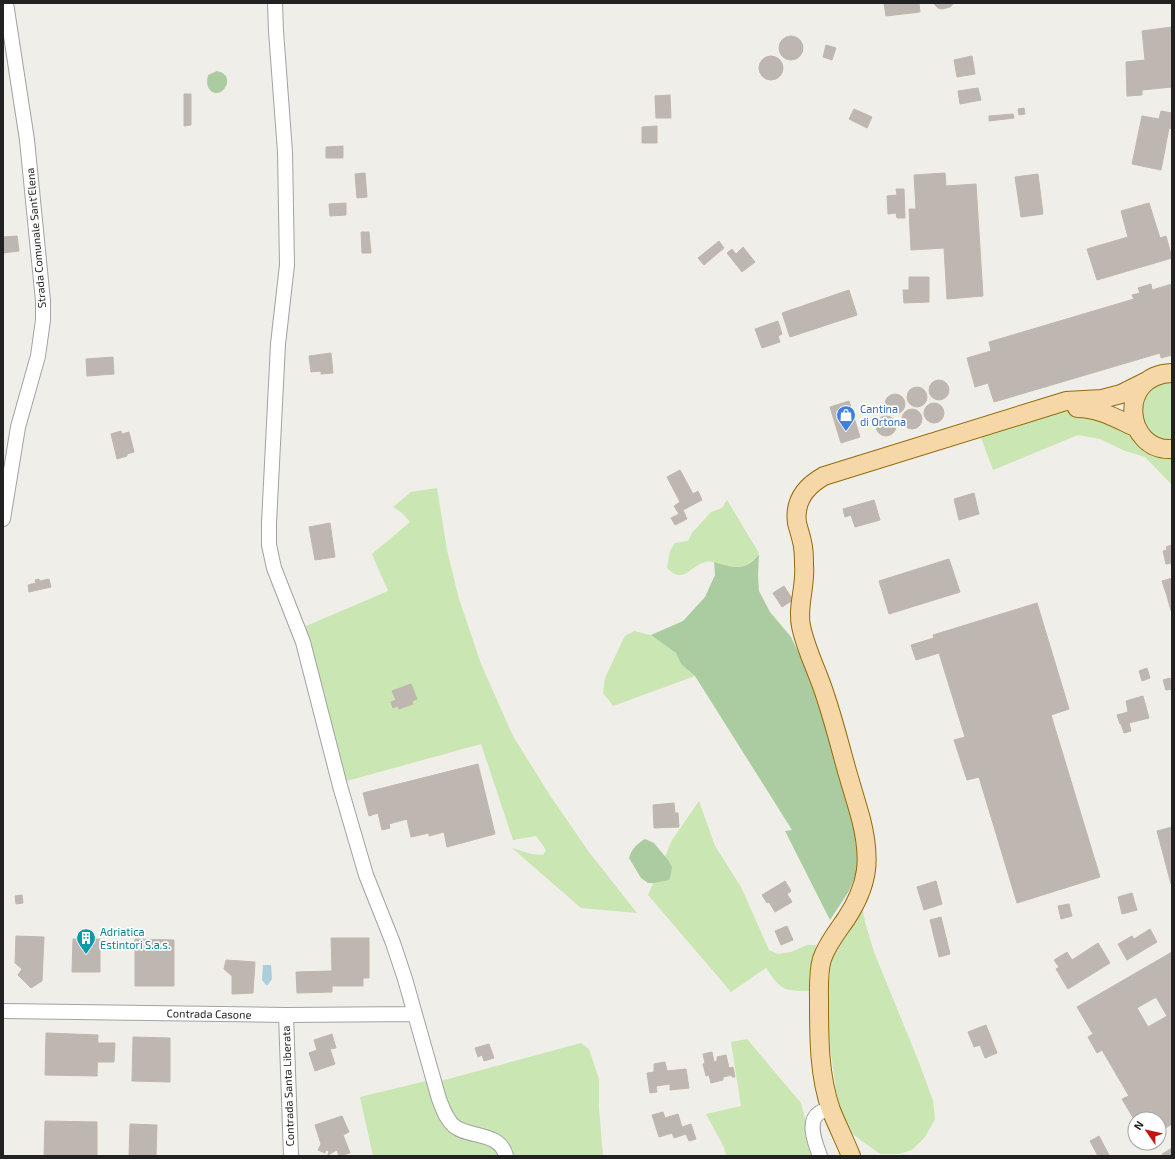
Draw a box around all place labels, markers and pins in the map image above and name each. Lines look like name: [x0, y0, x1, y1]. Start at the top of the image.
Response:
place label: Cantina di Ortona: [860, 402, 906, 428]
shop icon: Cantina di Ortona: [835, 404, 857, 432]
place label: Adriatica Estintori S.a.s.: [100, 925, 170, 951]
building icon: Adriatica Estintori S.a.s.: [75, 927, 97, 955]

